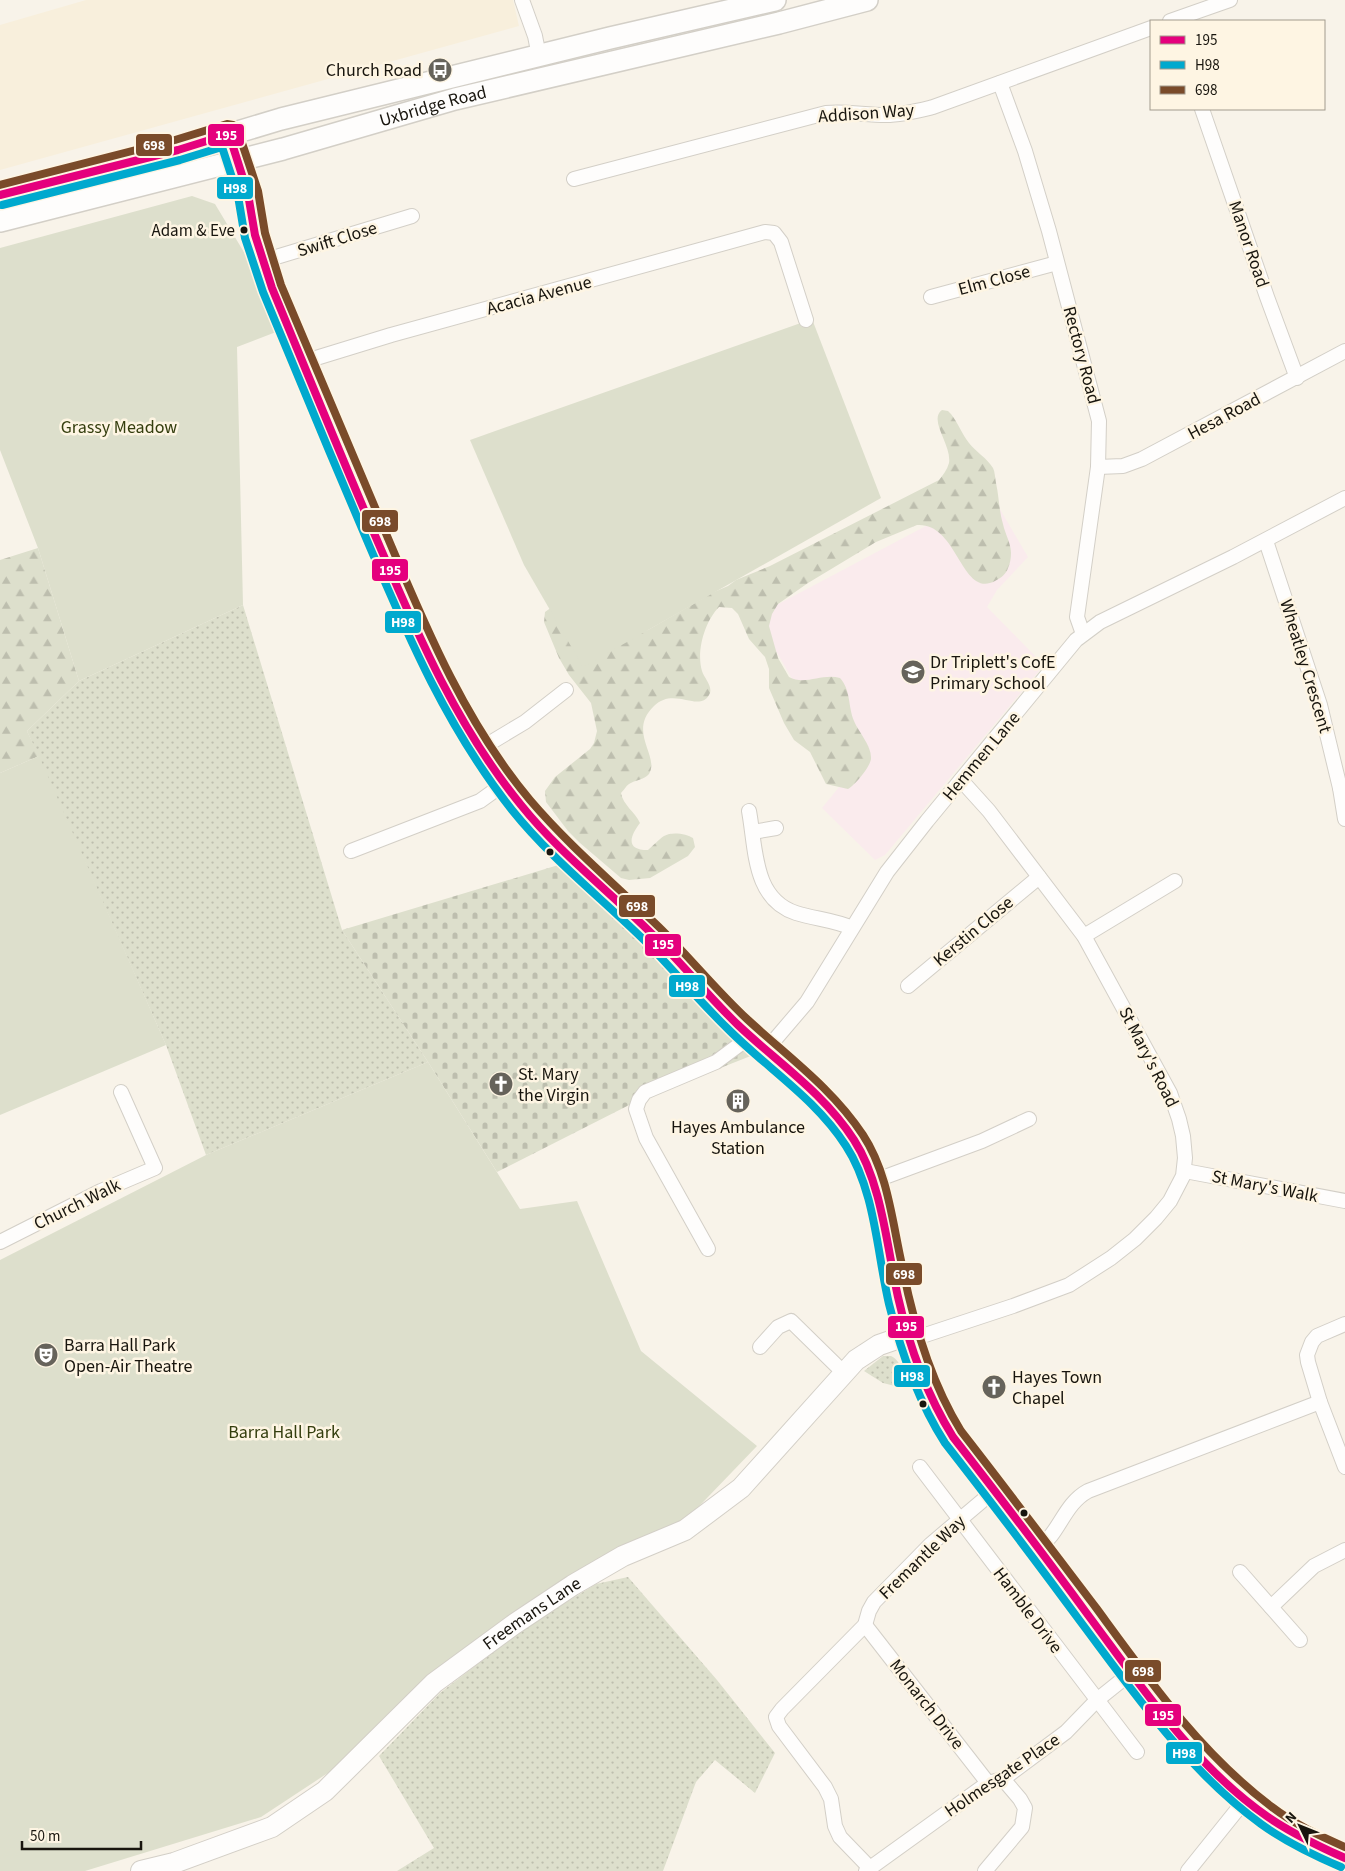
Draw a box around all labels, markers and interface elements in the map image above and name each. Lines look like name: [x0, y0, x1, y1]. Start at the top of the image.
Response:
legend: [1150, 20, 1325, 110]
text: 195: [1195, 30, 1217, 51]
text: H98: [1195, 55, 1220, 76]
bus stop icon: Church Road: [427, 57, 453, 83]
place label: Church Road: [326, 58, 422, 83]
street label: Uxbridge Road: [377, 80, 489, 133]
text: 698: [1195, 80, 1217, 101]
street label: Addison Way: [817, 98, 916, 129]
line badge: 195: [207, 123, 245, 147]
text: 195: [215, 126, 237, 146]
line badge: 698: [135, 133, 173, 157]
text: 698: [143, 136, 165, 156]
line badge: H98: [216, 176, 254, 200]
text: H98: [223, 179, 247, 199]
street label: Manor Road: [1222, 197, 1275, 291]
street label: Swift Close: [294, 215, 380, 263]
place label: Adam & Eve: [151, 219, 235, 243]
marker: Adam & Eve: [239, 225, 249, 235]
street label: Elm Close: [955, 259, 1033, 302]
street label: Acacia Avenue: [484, 269, 594, 321]
street label: Rectory Road: [1057, 304, 1107, 407]
street label: Hesa Road: [1183, 387, 1265, 446]
park label: Grassy Meadow: [61, 415, 177, 440]
line badge: 698: [361, 509, 399, 533]
text: 698: [369, 512, 391, 532]
line badge: 195: [371, 558, 409, 582]
text: 195: [379, 561, 401, 581]
street label: Wheatley Crescent: [1273, 596, 1338, 736]
line badge: H98: [384, 610, 422, 634]
text: H98: [391, 613, 415, 633]
place label: Dr Triplett's CofE Primary School: [930, 650, 1056, 696]
school or university icon: Dr Triplett's CofE Primary School: [900, 659, 926, 685]
street label: Hemmen Lane: [937, 706, 1026, 806]
unlabelled marker: [545, 847, 555, 857]
street label: Kerstin Close: [928, 890, 1019, 972]
line badge: 698: [618, 894, 656, 918]
text: 698: [626, 897, 648, 917]
line badge: 195: [644, 933, 682, 957]
text: 195: [652, 935, 674, 955]
line badge: H98: [668, 974, 706, 998]
text: H98: [675, 977, 699, 997]
street label: St Mary's Road: [1112, 1003, 1185, 1112]
place label: St. Mary the Virgin: [518, 1062, 590, 1108]
church icon: St. Mary the Virgin: [488, 1071, 514, 1097]
building icon: Hayes Ambulance Station: [725, 1088, 751, 1114]
place label: Hayes Ambulance Station: [671, 1115, 805, 1161]
street label: St Mary's Walk: [1210, 1164, 1320, 1209]
street label: Church Walk: [30, 1173, 125, 1236]
line badge: 698: [885, 1262, 923, 1286]
text: 698: [893, 1265, 915, 1285]
line badge: 195: [887, 1315, 925, 1339]
text: 195: [895, 1317, 917, 1337]
place label: Barra Hall Park Open-Air Theatre: [64, 1333, 192, 1379]
theatre icon: Barra Hall Park Open-Air Theatre: [33, 1342, 59, 1368]
line badge: H98: [893, 1364, 931, 1388]
place label: Hayes Town Chapel: [1012, 1365, 1102, 1411]
text: H98: [900, 1367, 924, 1387]
church icon: Hayes Town Chapel: [981, 1374, 1007, 1400]
unlabelled marker: [918, 1399, 928, 1409]
park label: Barra Hall Park: [228, 1420, 340, 1445]
unlabelled marker: [1019, 1508, 1029, 1518]
street label: Fremantle Way: [873, 1509, 972, 1605]
street label: Hamble Drive: [987, 1562, 1068, 1659]
street label: Freemans Lane: [478, 1571, 586, 1656]
street label: Monarch Drive: [883, 1654, 970, 1755]
line badge: 698: [1124, 1659, 1162, 1683]
text: 698: [1132, 1662, 1154, 1682]
line badge: 195: [1144, 1703, 1182, 1727]
text: 195: [1152, 1706, 1174, 1726]
street label: Holmesgate Place: [940, 1728, 1065, 1823]
line badge: H98: [1165, 1741, 1203, 1765]
text: H98: [1172, 1744, 1196, 1764]
north arrow: [1275, 1801, 1325, 1851]
text: N: [1281, 1808, 1302, 1828]
scale bar: [22, 1818, 141, 1850]
text: 50 m: [30, 1826, 60, 1847]

